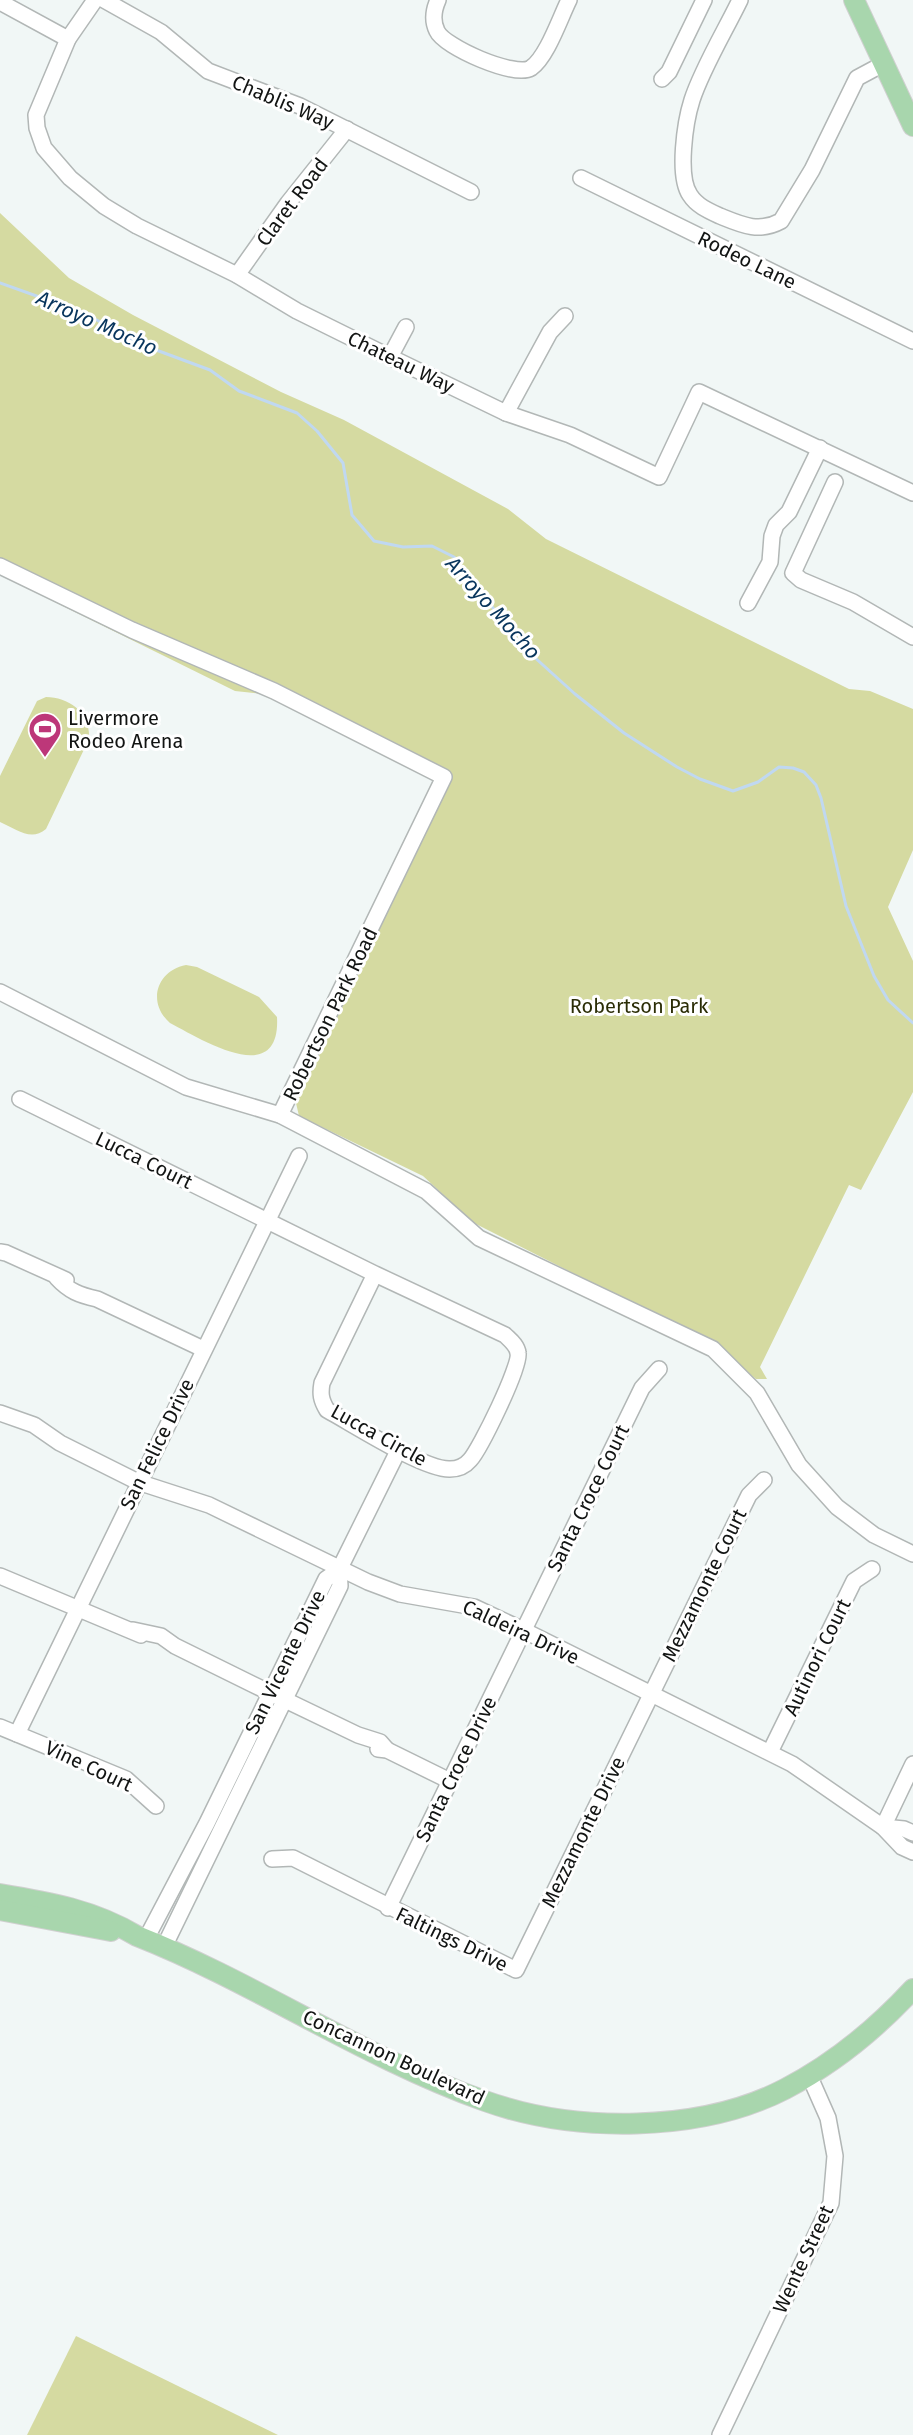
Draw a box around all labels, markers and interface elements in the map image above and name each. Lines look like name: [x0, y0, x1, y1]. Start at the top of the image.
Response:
street label: Chablis Way: [229, 70, 338, 134]
street label: Claret Road: [251, 153, 333, 251]
street label: Rodeo Lane: [694, 226, 800, 294]
water label: Arroyo Mocho: [32, 284, 162, 361]
street label: Chateau Way: [344, 326, 458, 398]
water label: Arroyo Mocho: [439, 550, 546, 665]
place label: Livermore Rodeo Arena: [68, 706, 183, 753]
sports icon: Livermore Rodeo Arena: [27, 711, 63, 758]
street label: Robertson Park Road: [278, 923, 382, 1105]
park label: Robertson Park: [570, 994, 709, 1018]
street label: Lucca Court: [92, 1126, 197, 1194]
street label: San Felice Drive: [115, 1375, 199, 1513]
street label: Lucca Circle: [327, 1399, 431, 1471]
street label: Santa Croce Court: [542, 1420, 634, 1576]
street label: Mezzamonte Court: [657, 1504, 752, 1665]
street label: San Vicente Drive: [240, 1586, 330, 1738]
street label: Caldeira Drive: [459, 1594, 583, 1670]
street label: Autinori Court: [778, 1594, 856, 1719]
street label: Santa Croce Drive: [410, 1692, 502, 1846]
street label: Vine Court: [41, 1735, 137, 1797]
street label: Mezzamonte Drive: [536, 1753, 630, 1911]
street label: Faltings Drive: [392, 1902, 512, 1976]
street label: Concannon Boulevard: [299, 2004, 489, 2110]
street label: Wente Street: [768, 2201, 839, 2317]

